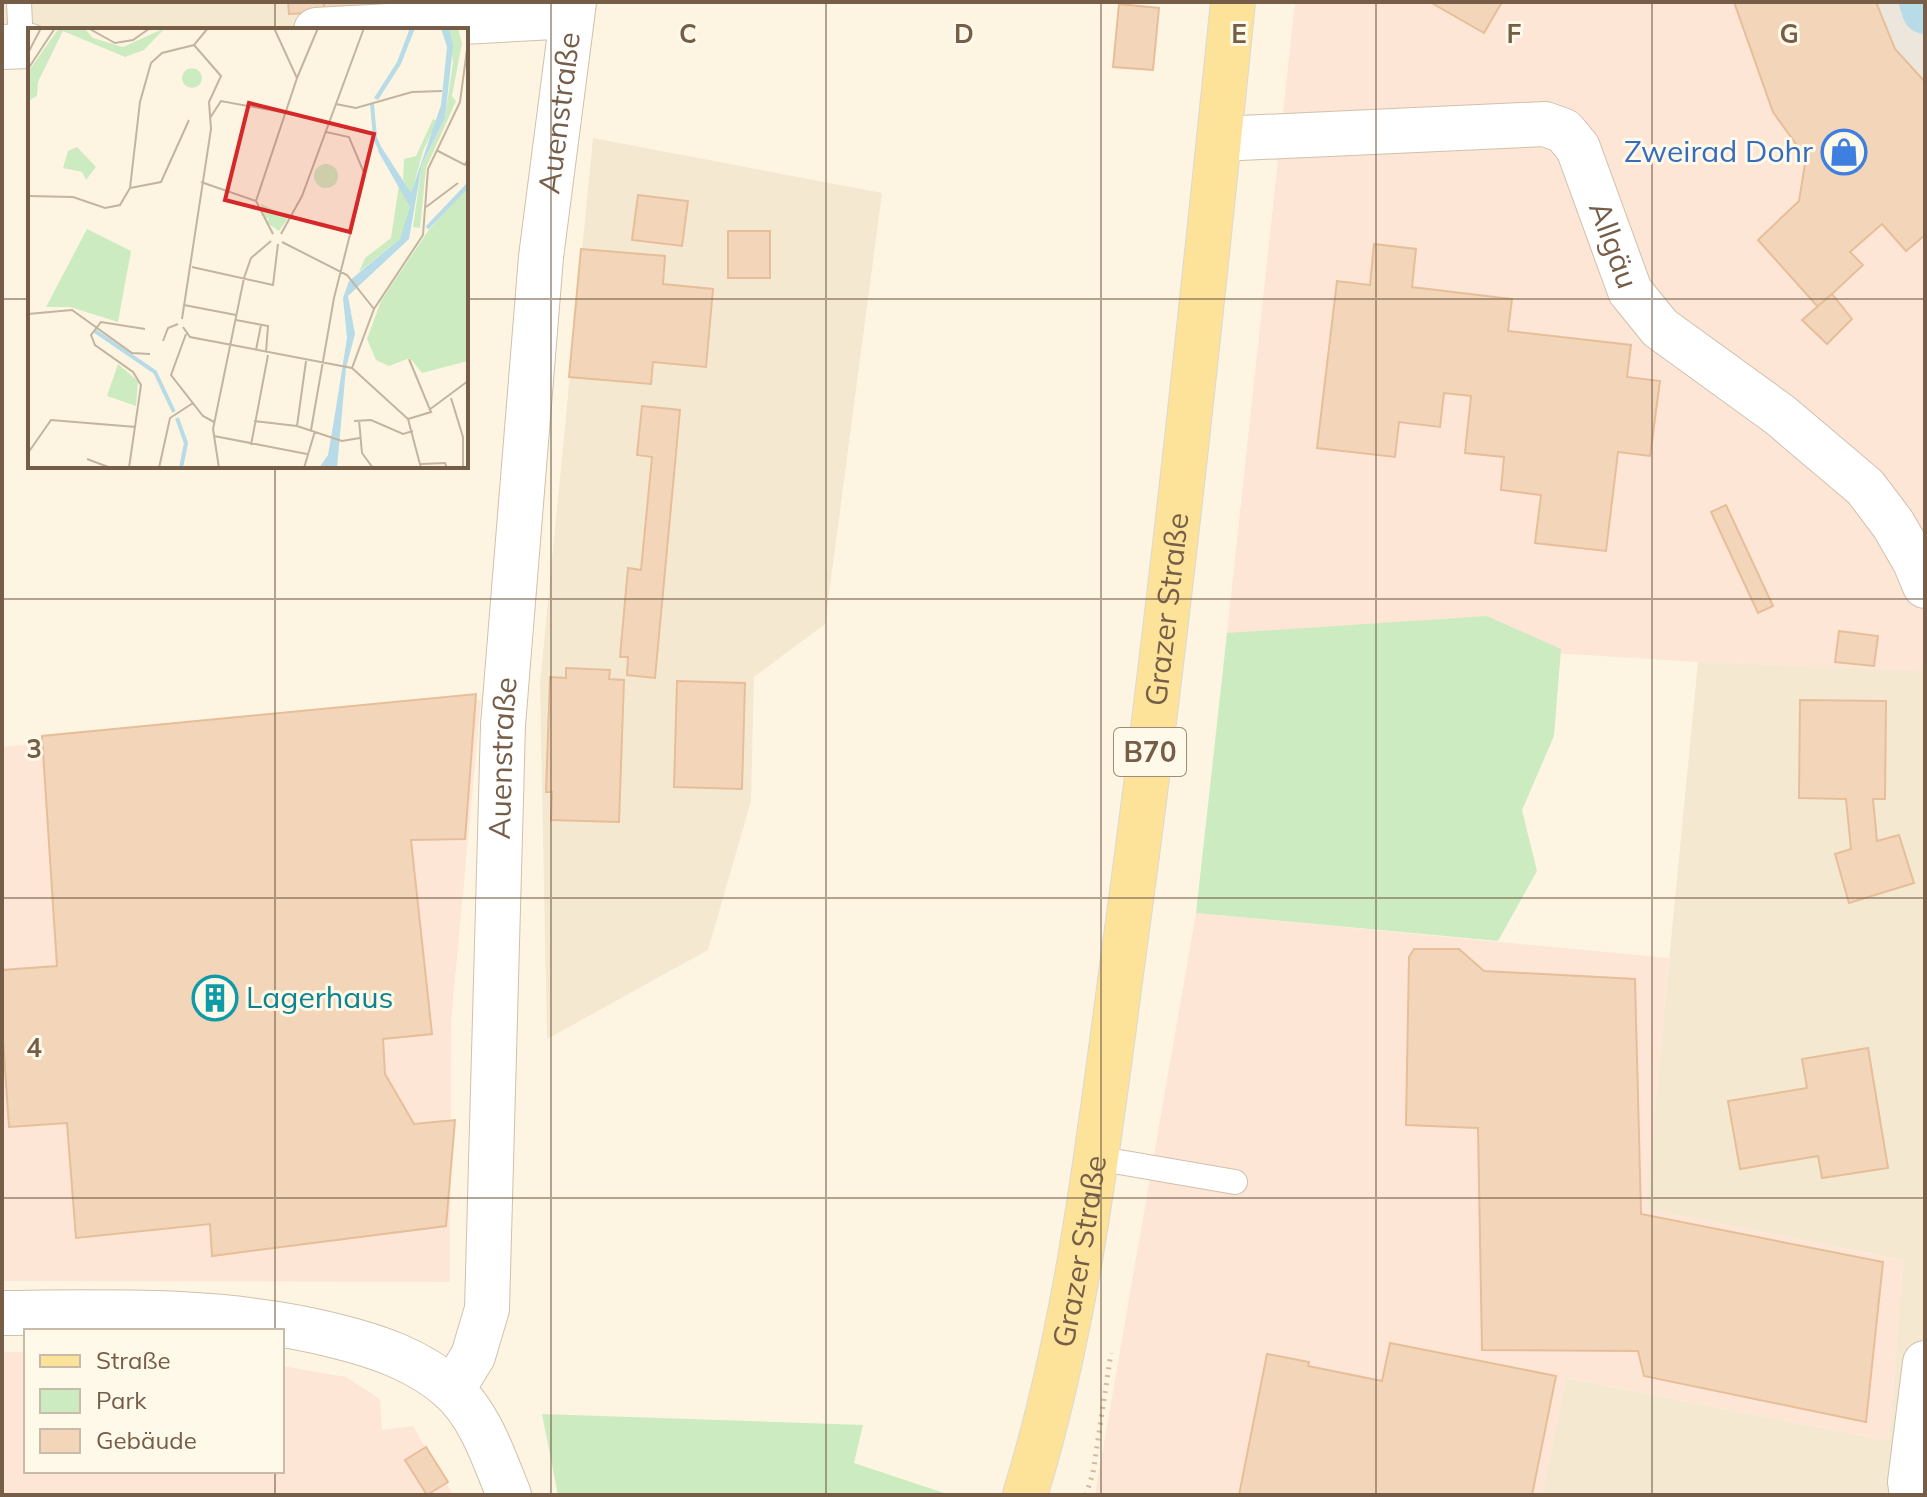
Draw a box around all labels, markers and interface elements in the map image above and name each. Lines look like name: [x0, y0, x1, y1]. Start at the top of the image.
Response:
text: C: [679, 17, 697, 50]
text: D: [954, 17, 974, 50]
text: E: [1231, 17, 1247, 50]
text: F: [1507, 17, 1522, 50]
text: G: [1779, 17, 1799, 50]
inset map: [28, 28, 468, 468]
street label: Auenstraße: [529, 30, 588, 196]
shop icon: Zweirad Dohr: [1820, 128, 1868, 176]
place label: Zweirad Dohr: [1624, 132, 1813, 170]
street label: Allgäu: [1581, 196, 1647, 293]
street label: Grazer Straße: [1136, 511, 1197, 708]
street label: Auenstraße: [480, 675, 525, 840]
road number: B70: [1114, 728, 1186, 776]
text: 3: [26, 732, 42, 765]
building icon: Lagerhaus: [191, 974, 239, 1022]
place label: Lagerhaus: [246, 978, 393, 1016]
text: 4: [26, 1031, 42, 1064]
street label: Grazer Straße: [1043, 1153, 1114, 1351]
legend: [24, 1329, 284, 1473]
text: Straße: [96, 1345, 171, 1375]
text: Park: [96, 1385, 147, 1415]
text: Gebäude: [96, 1425, 197, 1455]

